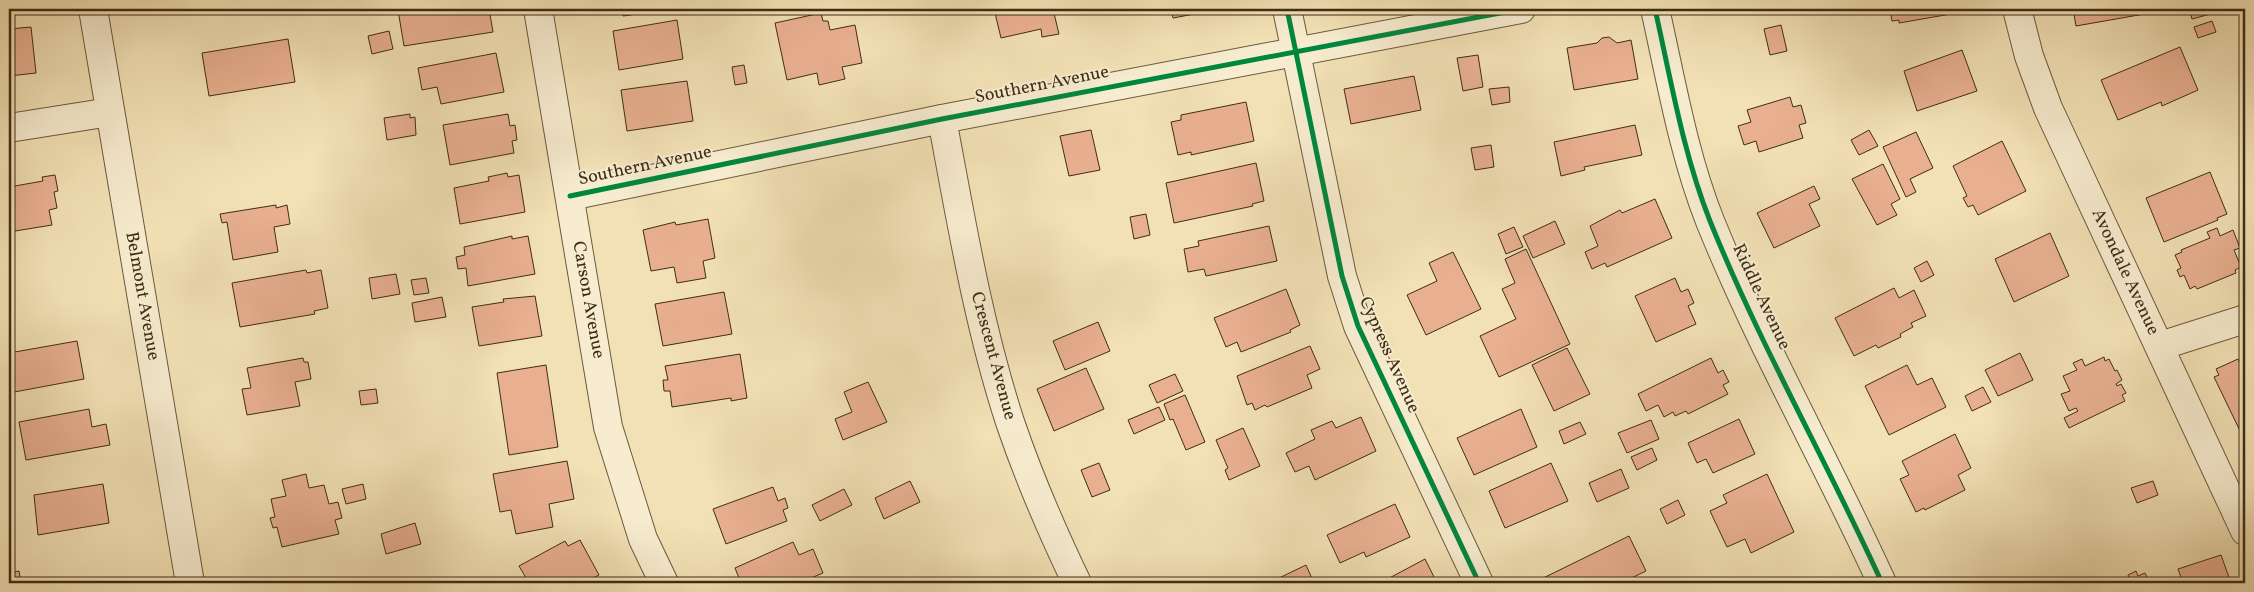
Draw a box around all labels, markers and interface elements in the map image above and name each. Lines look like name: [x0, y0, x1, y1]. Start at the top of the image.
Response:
street label: Southern Avenue: [973, 60, 1111, 110]
street label: Southern Avenue: [576, 140, 714, 192]
street label: Avondale Avenue: [2085, 205, 2165, 339]
street label: Belmont Avenue: [118, 230, 166, 362]
street label: Carson Avenue: [565, 239, 611, 361]
street label: Riddle Avenue: [1725, 240, 1797, 354]
street label: Crescent Avenue: [964, 289, 1022, 423]
street label: Cypress Avenue: [1352, 293, 1426, 417]

